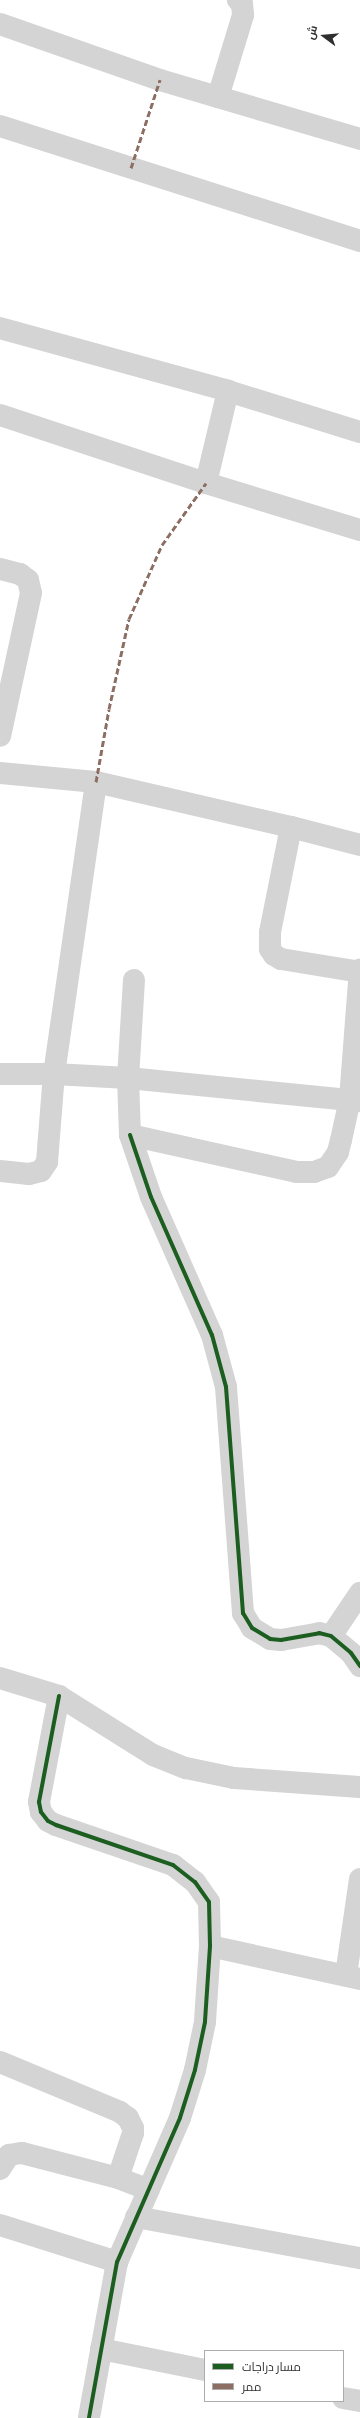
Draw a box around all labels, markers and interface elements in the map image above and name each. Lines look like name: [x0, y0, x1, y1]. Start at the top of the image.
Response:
north arrow: [304, 16, 344, 56]
text: ش: [303, 24, 321, 41]
legend: [204, 2350, 344, 2402]
text: مسار دراجات: [242, 2359, 301, 2376]
text: ممر: [242, 2379, 261, 2396]

